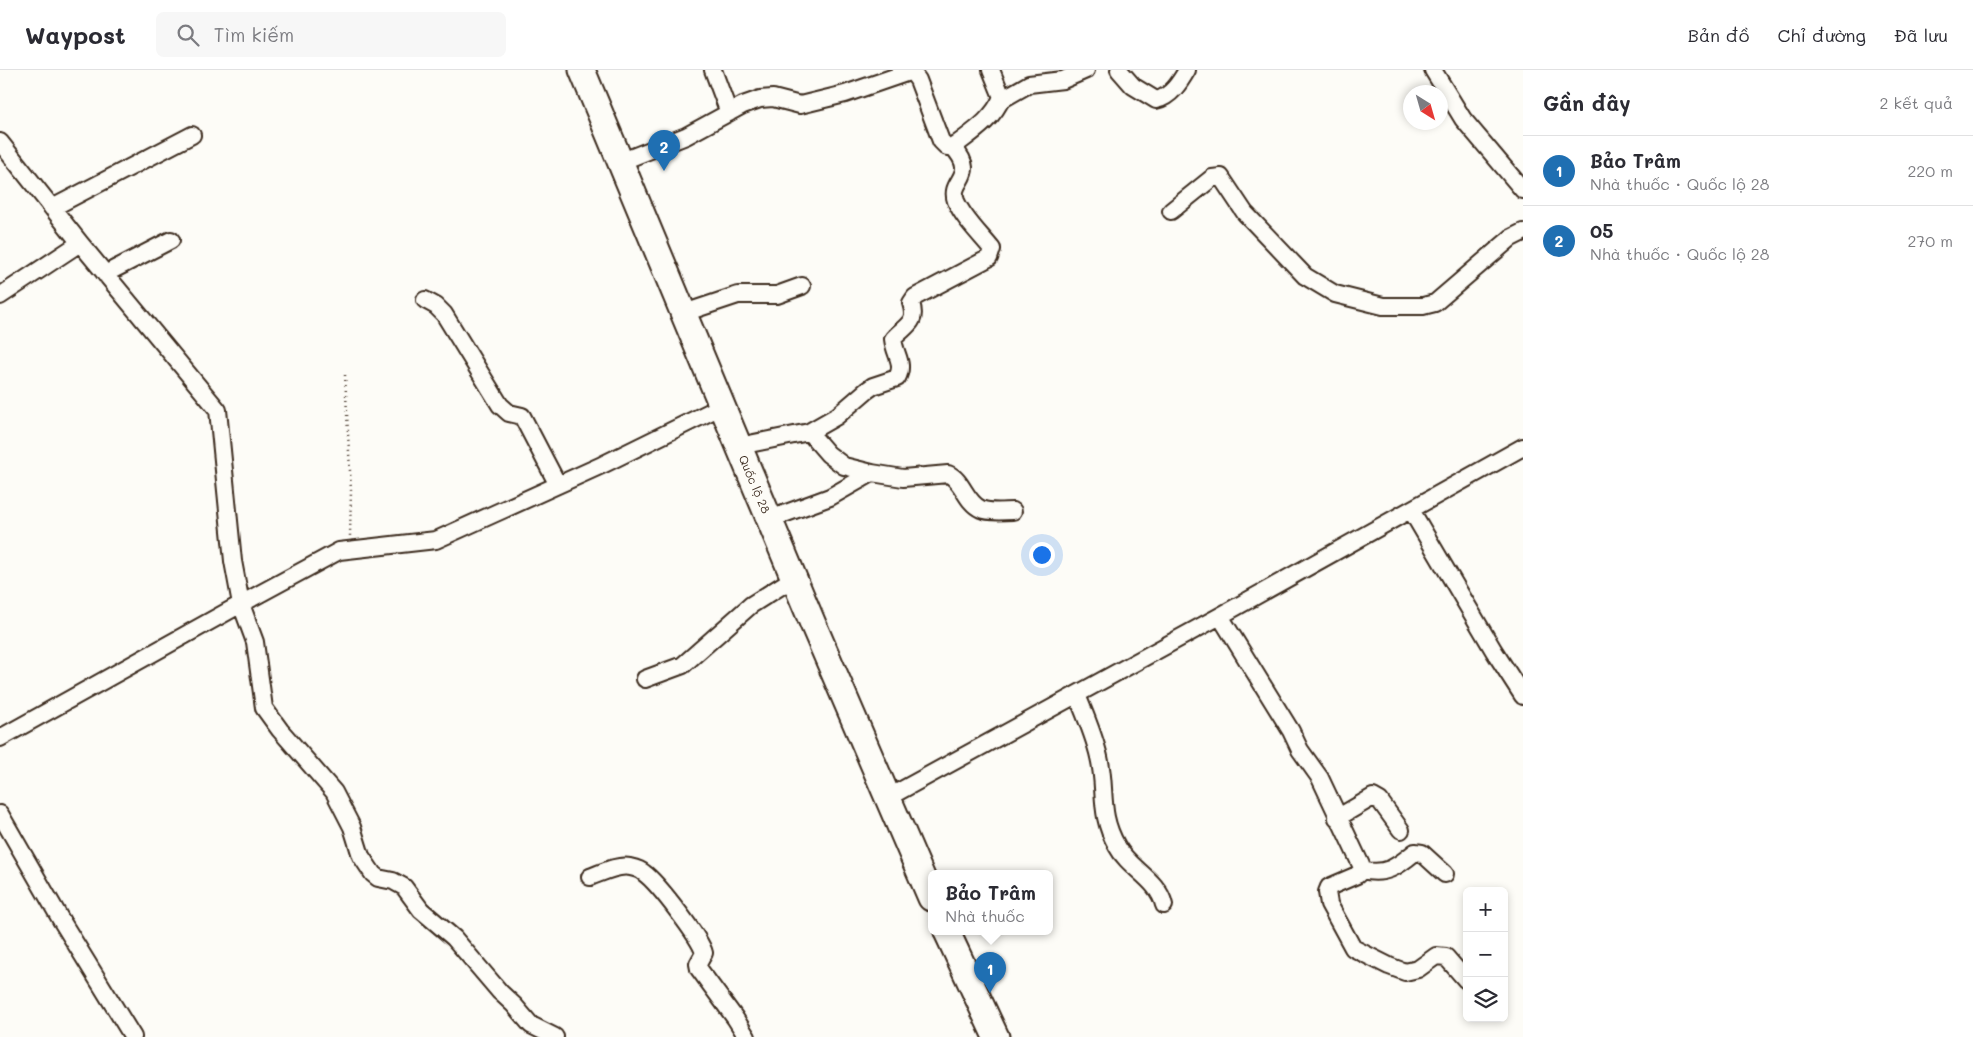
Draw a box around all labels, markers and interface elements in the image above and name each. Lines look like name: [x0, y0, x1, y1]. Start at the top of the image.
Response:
search box: [156, 12, 506, 57]
text: Waypost: [25, 19, 126, 50]
icon: search: [174, 21, 202, 49]
text: Tìm kiếm: [214, 22, 294, 47]
text: Bản đồ: [1688, 23, 1750, 47]
text: Chỉ đường: [1778, 23, 1866, 47]
text: Đã lưu: [1894, 23, 1948, 47]
north arrow: [1403, 85, 1448, 130]
text: Gần đây: [1543, 89, 1631, 116]
text: 2 kết quả: [1879, 92, 1953, 113]
pin: 2: [648, 130, 680, 171]
text: Bảo Trâm: [1590, 148, 1681, 173]
text: 1: [1555, 160, 1563, 181]
text: 220 m: [1907, 160, 1953, 181]
text: Nhà thuốc · Quốc lộ 28: [1590, 173, 1769, 194]
text: 05: [1590, 218, 1613, 243]
text: 2: [1555, 230, 1563, 251]
text: 270 m: [1907, 230, 1953, 251]
text: Nhà thuốc · Quốc lộ 28: [1590, 243, 1769, 264]
street label: Quốc lộ 28: [736, 452, 774, 516]
your location: [1029, 542, 1055, 568]
popup: [928, 870, 1053, 935]
text: Bảo Trâm: [945, 880, 1036, 905]
map controls: [1463, 887, 1508, 1022]
button: +: [1463, 887, 1508, 932]
text: Nhà thuốc: [945, 905, 1025, 926]
button: −: [1463, 932, 1508, 977]
pin: 1: [974, 952, 1006, 993]
button: layers: [1463, 977, 1508, 1022]

